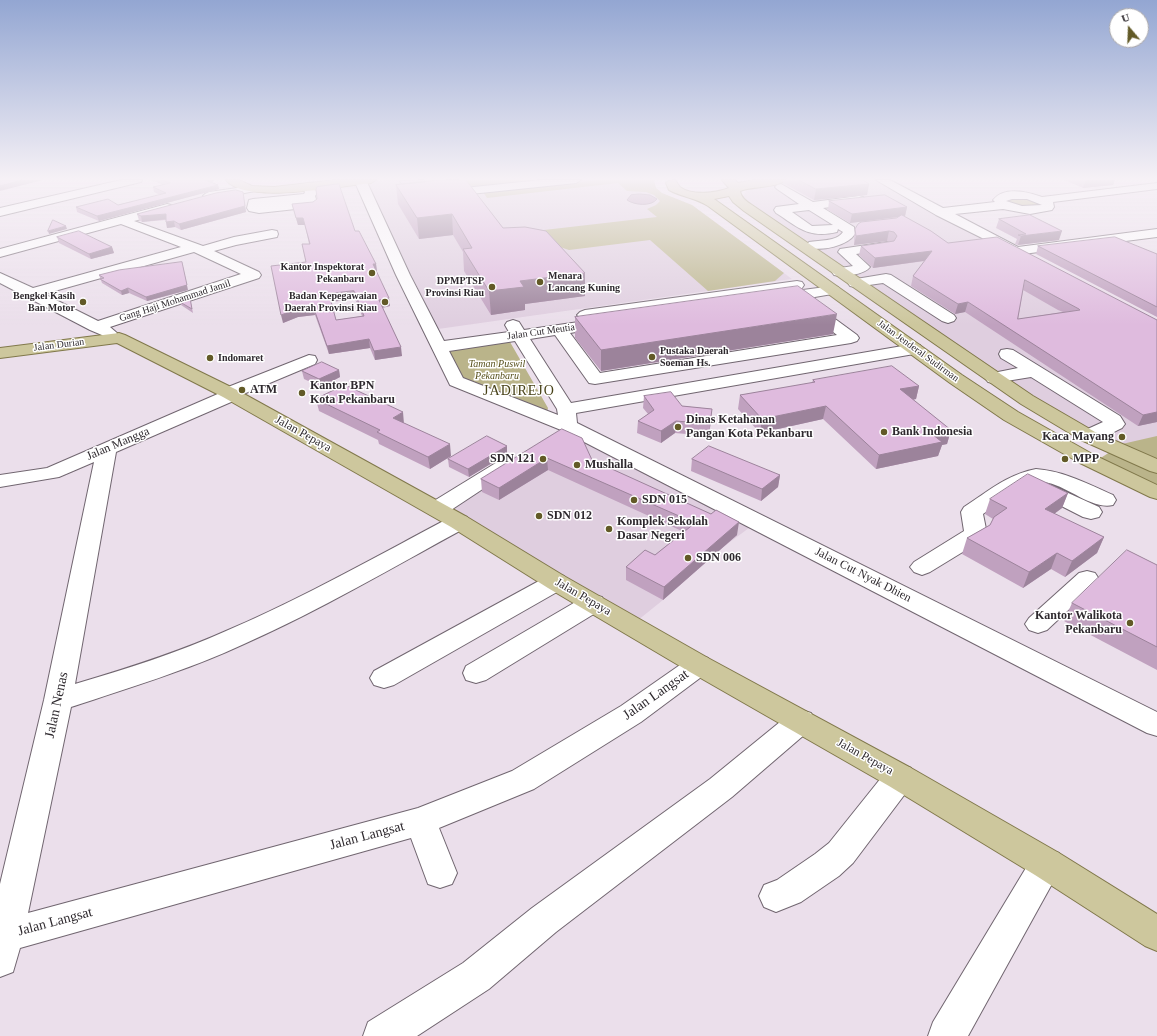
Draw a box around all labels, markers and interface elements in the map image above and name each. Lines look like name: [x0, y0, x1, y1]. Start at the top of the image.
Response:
north arrow: [1109, 8, 1149, 48]
text: U: [1120, 11, 1131, 25]
place label: Kantor Inspektorat Pekanbaru: [280, 261, 364, 284]
marker: Kantor Inspektorat Pekanbaru: [367, 268, 377, 278]
place label: Menara Lancang Kuning: [548, 270, 620, 294]
place label: DPMPTSP Provinsi Riau: [426, 275, 484, 298]
street label: Gang Haji Mohammad Jamil: [118, 277, 232, 325]
marker: Menara Lancang Kuning: [535, 277, 545, 287]
marker: DPMPTSP Provinsi Riau: [487, 282, 497, 292]
place label: Bengkel Kasih Ban Motor: [13, 290, 75, 314]
place label: Badan Kepegawaian Daerah Provinsi Riau: [284, 290, 377, 314]
marker: Bengkel Kasih Ban Motor: [78, 297, 88, 307]
marker: Badan Kepegawaian Daerah Provinsi Riau: [380, 297, 390, 307]
street label: Jalan Jenderal Sudirman: [875, 317, 961, 385]
street label: Jalan Cut Meutia: [506, 321, 576, 343]
street label: Jalan Durian: [33, 336, 85, 354]
place label: Pustaka Daerah Soeman Hs.: [660, 345, 729, 368]
place label: Indomaret: [218, 352, 263, 364]
marker: Pustaka Daerah Soeman Hs.: [647, 352, 657, 362]
marker: Indomaret: [205, 353, 215, 363]
park label: Taman Puswil Pekanbaru: [469, 358, 525, 382]
place label: Kantor BPN Kota Pekanbaru: [310, 379, 395, 407]
place label: ATM: [250, 383, 277, 397]
district label: JADIREJO: [483, 383, 555, 399]
marker: ATM: [237, 385, 247, 395]
marker: Kantor BPN Kota Pekanbaru: [297, 388, 307, 398]
street label: Jalan Pepaya: [272, 413, 334, 455]
place label: Dinas Ketahanan Pangan Kota Pekanbaru: [686, 413, 813, 441]
marker: Dinas Ketahanan Pangan Kota Pekanbaru: [673, 422, 683, 432]
street label: Jalan Mangga: [84, 424, 152, 464]
place label: Bank Indonesia: [892, 425, 972, 439]
marker: Bank Indonesia: [879, 427, 889, 437]
place label: Kaca Mayang: [1042, 430, 1114, 444]
marker: Kaca Mayang: [1117, 432, 1127, 442]
place label: SDN 121: [490, 452, 535, 466]
place label: MPP: [1073, 452, 1099, 466]
marker: SDN 121: [538, 454, 548, 464]
marker: MPP: [1060, 454, 1070, 464]
place label: Mushalla: [585, 458, 633, 472]
marker: Mushalla: [572, 460, 582, 470]
place label: SDN 015: [642, 493, 687, 507]
marker: SDN 015: [629, 495, 639, 505]
place label: SDN 012: [547, 509, 592, 523]
marker: SDN 012: [534, 511, 544, 521]
place label: Komplek Sekolah Dasar Negeri: [617, 515, 708, 543]
marker: Komplek Sekolah Dasar Negeri: [604, 524, 614, 534]
street label: Jalan Cut Nyak Dhien: [812, 544, 914, 606]
place label: SDN 006: [696, 551, 741, 565]
marker: SDN 006: [683, 553, 693, 563]
street label: Jalan Pepaya: [552, 575, 614, 619]
place label: Kantor Walikota Pekanbaru: [1035, 609, 1122, 637]
marker: Kantor Walikota Pekanbaru: [1125, 618, 1135, 628]
street label: Jalan Langsat: [620, 666, 692, 724]
street label: Jalan Nenas: [42, 670, 72, 740]
street label: Jalan Pepaya: [834, 736, 896, 778]
street label: Jalan Langsat: [328, 818, 406, 854]
street label: Jalan Langsat: [16, 904, 94, 940]

